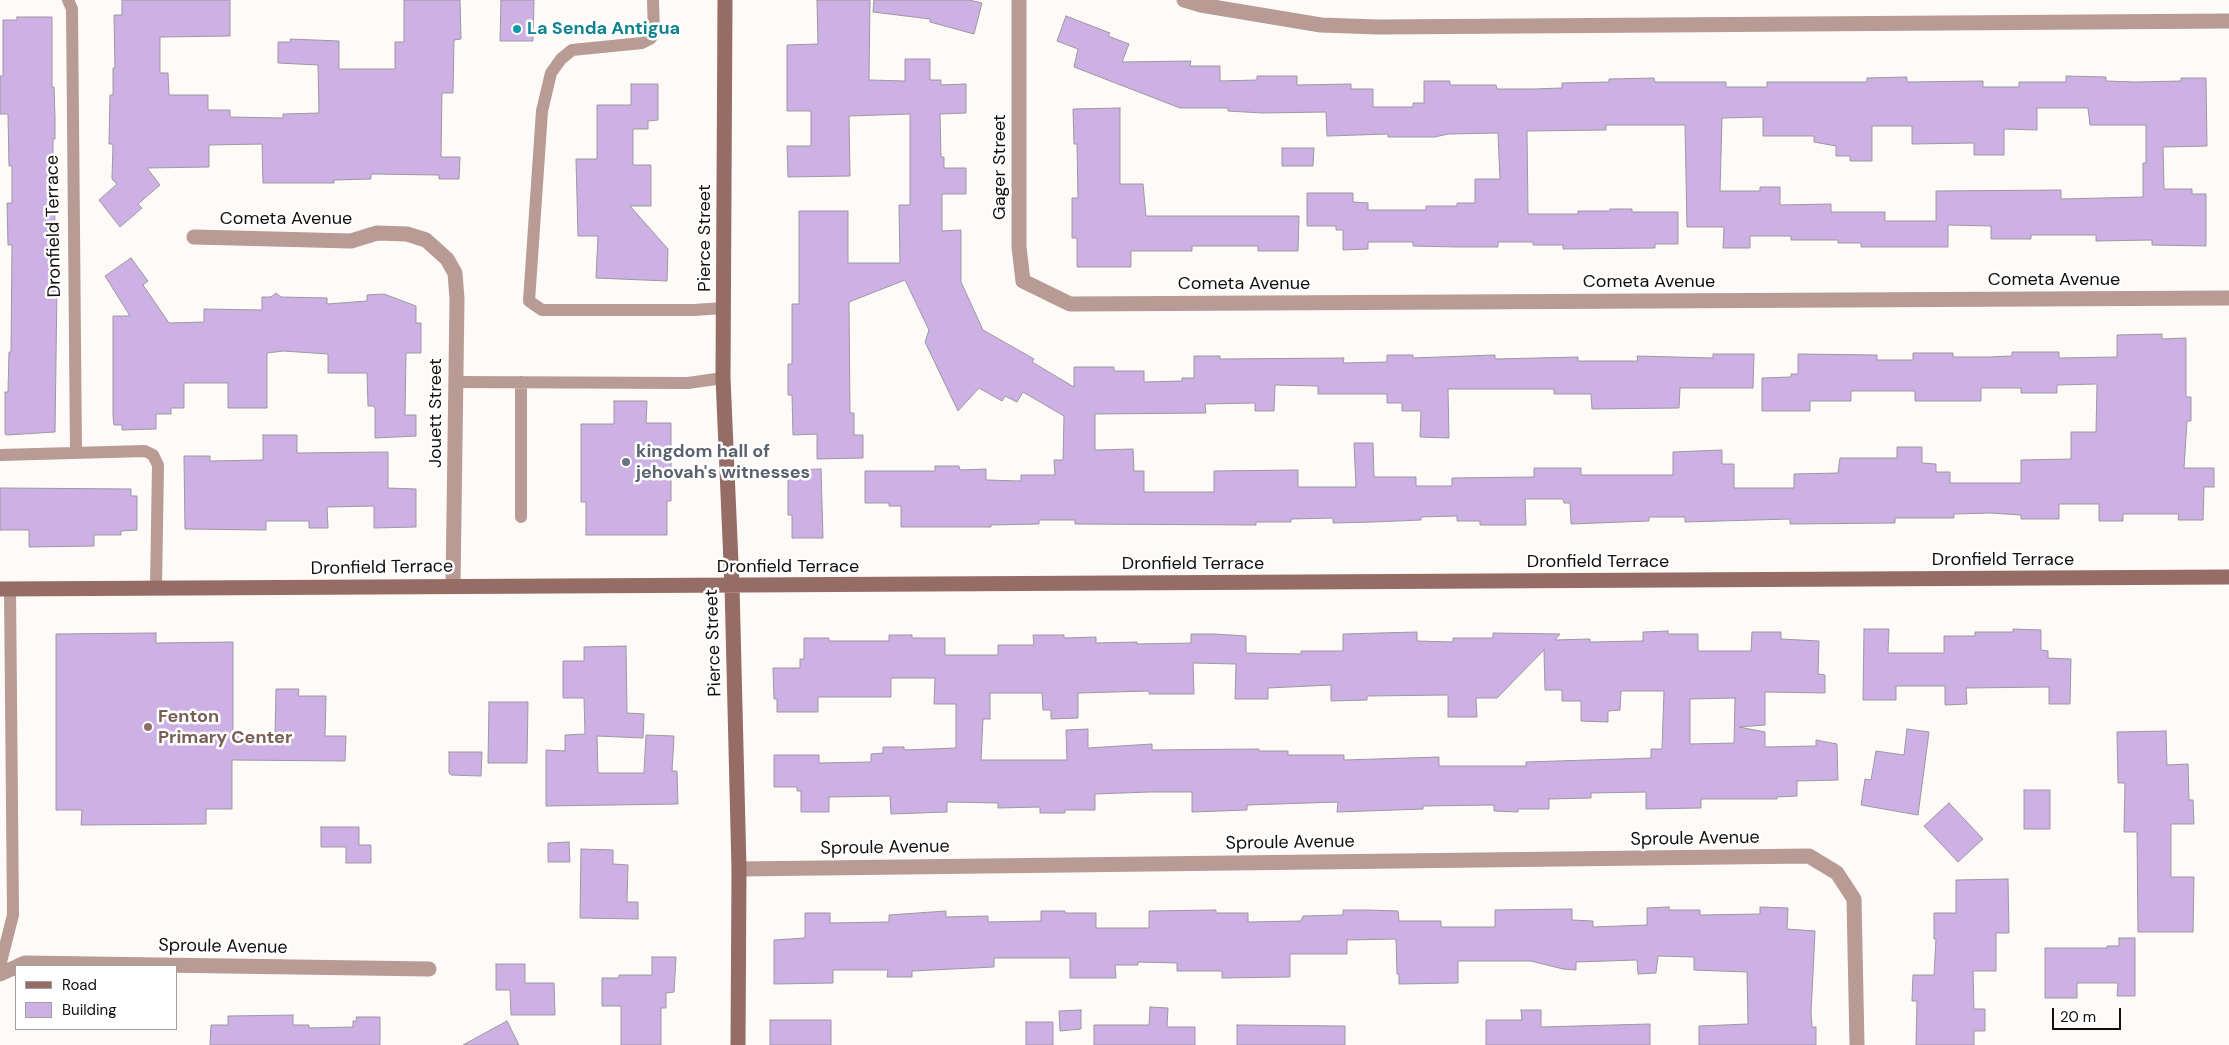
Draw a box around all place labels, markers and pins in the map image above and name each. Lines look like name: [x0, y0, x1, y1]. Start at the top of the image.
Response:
place label: La Senda Antigua: [527, 18, 680, 40]
marker: La Senda Antigua: [511, 23, 523, 35]
place label: kingdom hall of jehovah's witnesses: [636, 441, 810, 484]
marker: kingdom hall of jehovah's witnesses: [620, 456, 632, 468]
place label: Fenton Primary Center: [158, 706, 292, 749]
marker: Fenton Primary Center: [142, 721, 154, 733]

